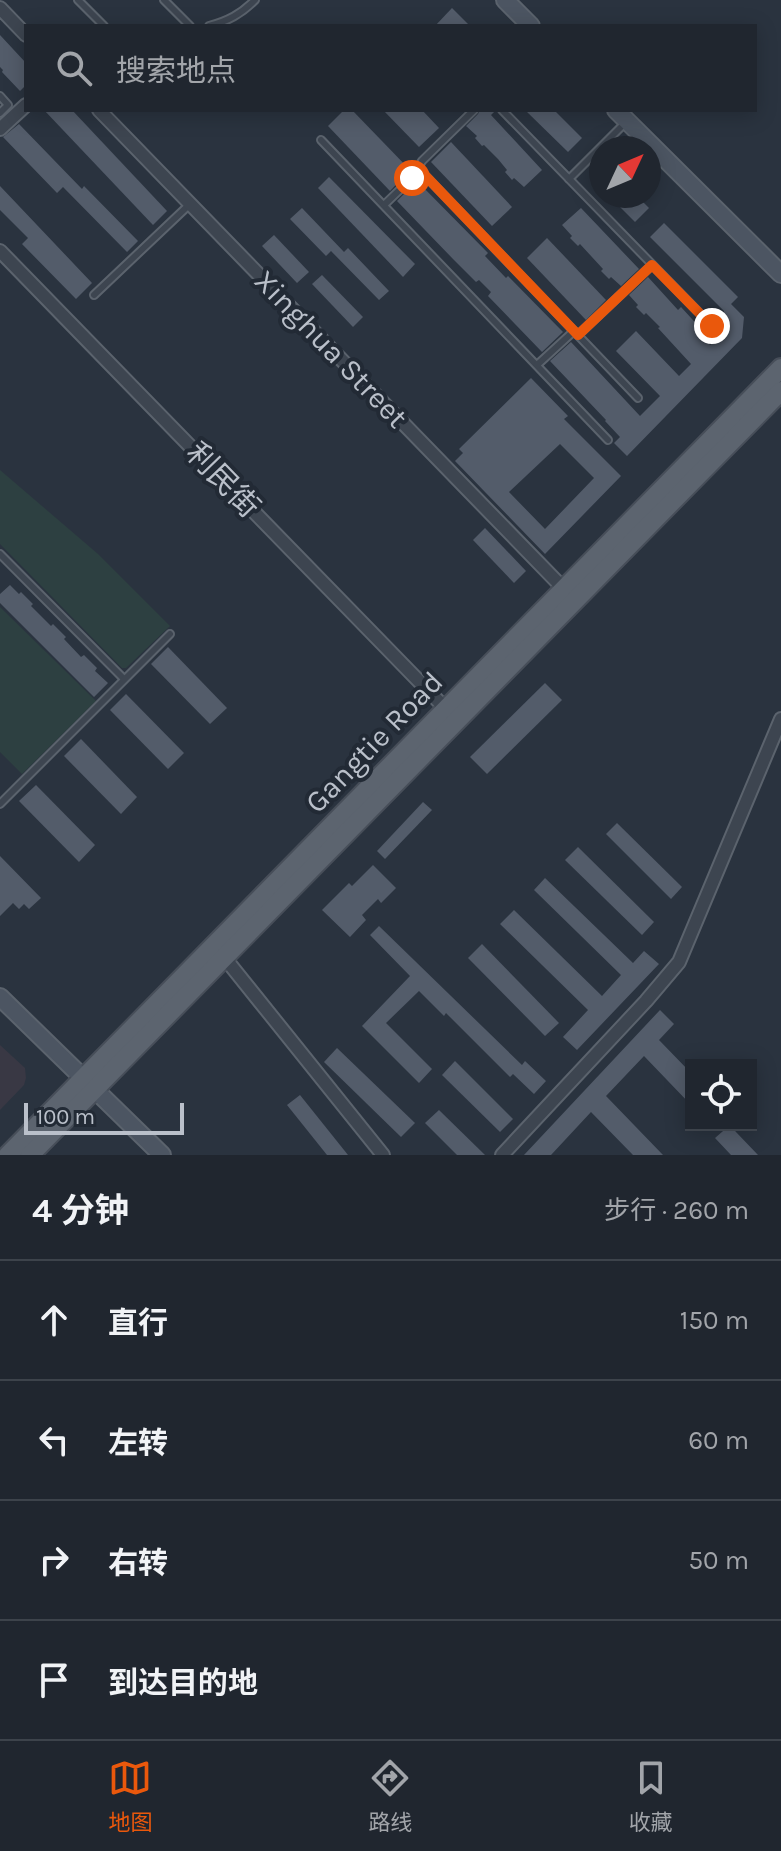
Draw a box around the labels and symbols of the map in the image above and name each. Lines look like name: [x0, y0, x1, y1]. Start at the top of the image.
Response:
north arrow: [589, 136, 661, 208]
route start: [394, 160, 430, 196]
street label: Xinghua Street: [247, 263, 415, 435]
route end: [694, 308, 730, 344]
street label: 利民街: [179, 435, 267, 525]
street label: Gangtie Road: [298, 664, 450, 820]
scale bar: [24, 1099, 184, 1135]

